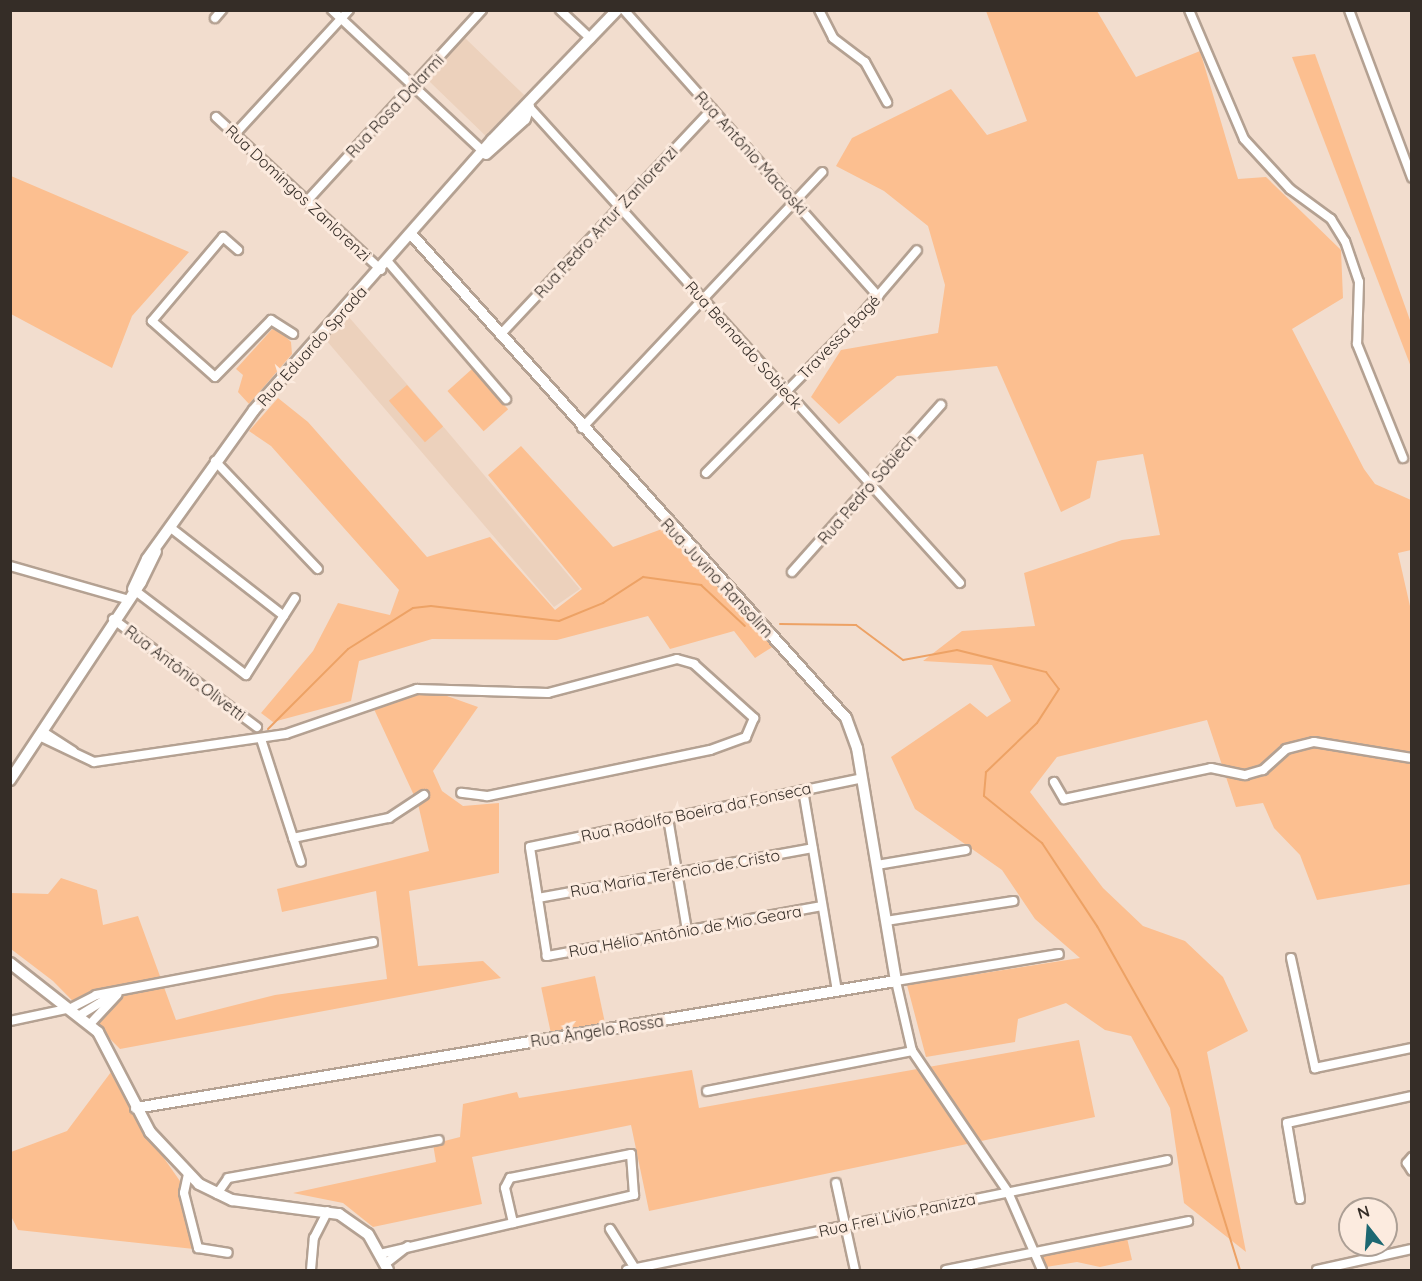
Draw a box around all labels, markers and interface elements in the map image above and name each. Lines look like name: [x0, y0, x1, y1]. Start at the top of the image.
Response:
street label: Rua Rosa Dalarmi: [342, 50, 448, 162]
street label: Rua Antônio Macioski: [691, 88, 811, 218]
street label: Rua Domingos Zanlorenzi: [222, 121, 374, 265]
street label: Rua Pedro Artur Zanlorenzi: [530, 142, 682, 302]
street label: Rua Bernardo Sobieck: [682, 277, 806, 413]
street label: Rua Eduardo Sprada: [253, 282, 371, 410]
street label: Travessa Bagé: [794, 291, 884, 383]
street label: Rua Pedro Sobiech: [814, 430, 920, 548]
street label: Rua Juvino Ransolim: [657, 515, 777, 641]
street label: Rua Antônio Olivetti: [121, 621, 249, 725]
street label: Rua Rodolfo Boeira da Fonseca: [579, 778, 813, 846]
street label: Rua Maria Terêncio de Cristo: [569, 845, 781, 901]
street label: Rua Hélio Antônio de Mio Geara: [567, 901, 803, 961]
street label: Rua Ângelo Rossa: [529, 1011, 665, 1051]
street label: Rua Frei Lívio Panizza: [817, 1189, 977, 1241]
north arrow: [1338, 1197, 1398, 1257]
text: N: [1355, 1200, 1372, 1223]

